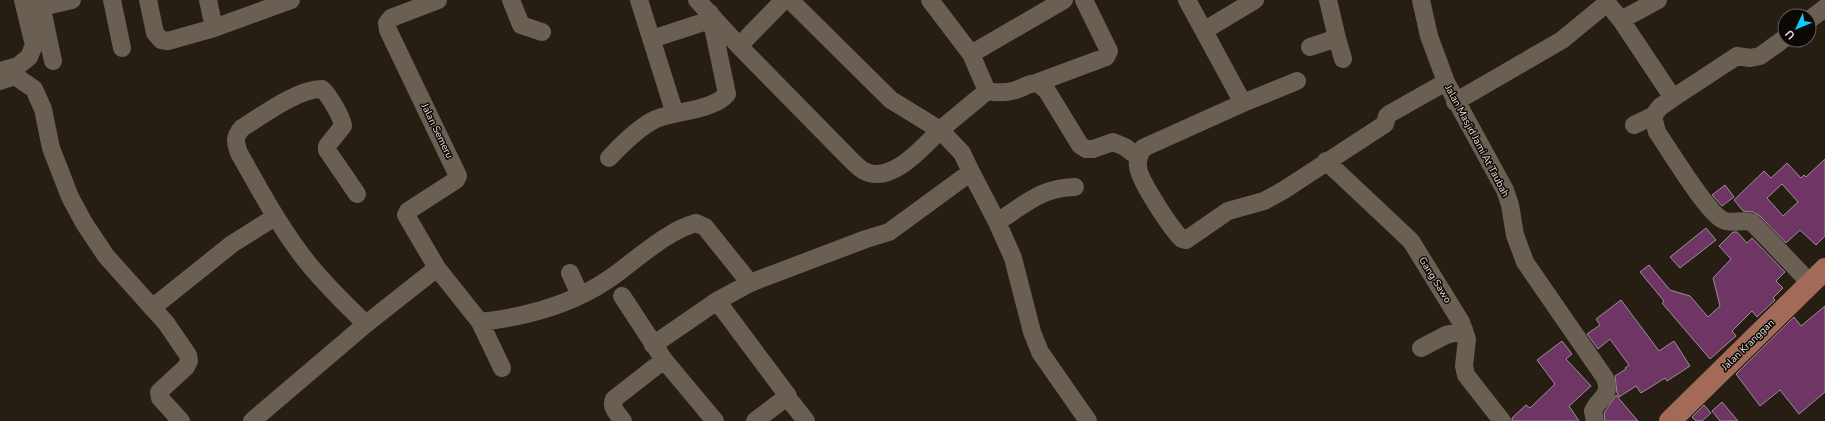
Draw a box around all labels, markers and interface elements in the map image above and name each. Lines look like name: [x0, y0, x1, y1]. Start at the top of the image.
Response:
north arrow: [1777, 8, 1817, 48]
text: U: [1782, 26, 1798, 43]
street label: Jalan Masjid Jami At Taubah: [1441, 82, 1513, 199]
street label: Jalan Semeru: [417, 100, 456, 161]
street label: Gang Sawo: [1415, 254, 1455, 306]
street label: Jalan Kranggan: [1718, 316, 1778, 375]

